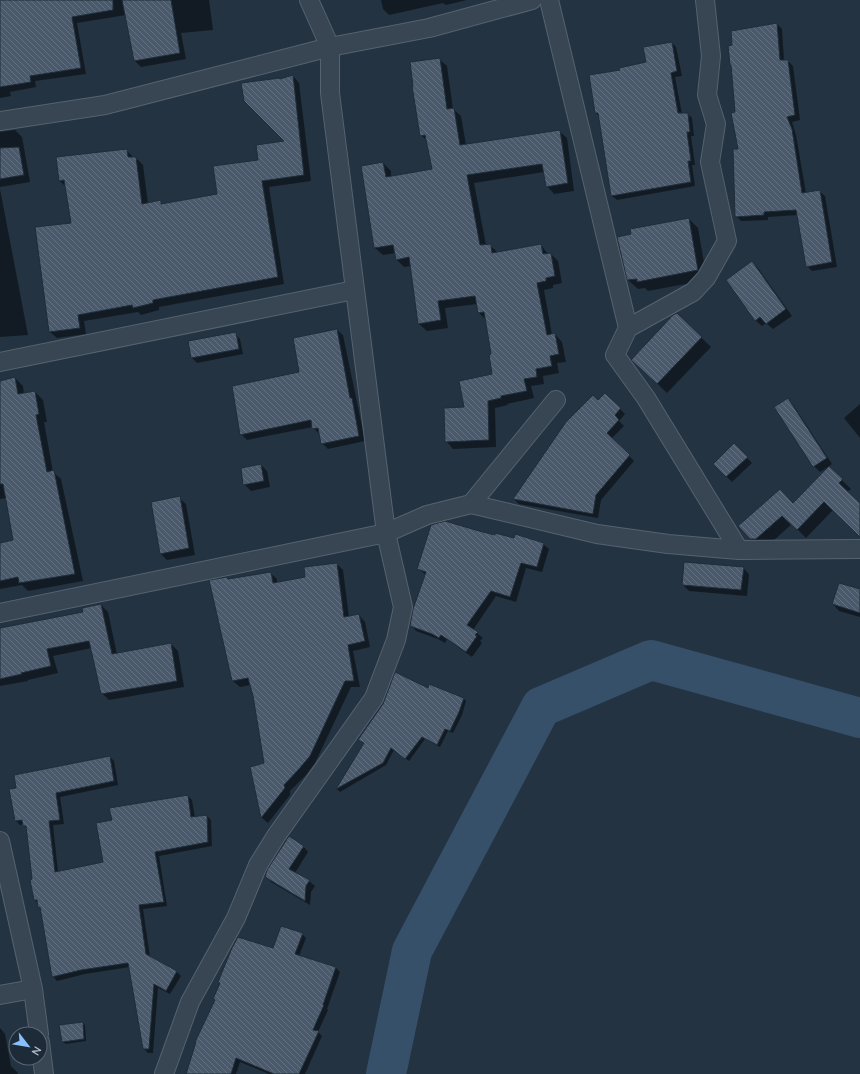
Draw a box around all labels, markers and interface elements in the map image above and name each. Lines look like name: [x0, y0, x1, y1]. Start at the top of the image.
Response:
north arrow: [8, 1026, 48, 1066]
text: N: [28, 1044, 45, 1058]

